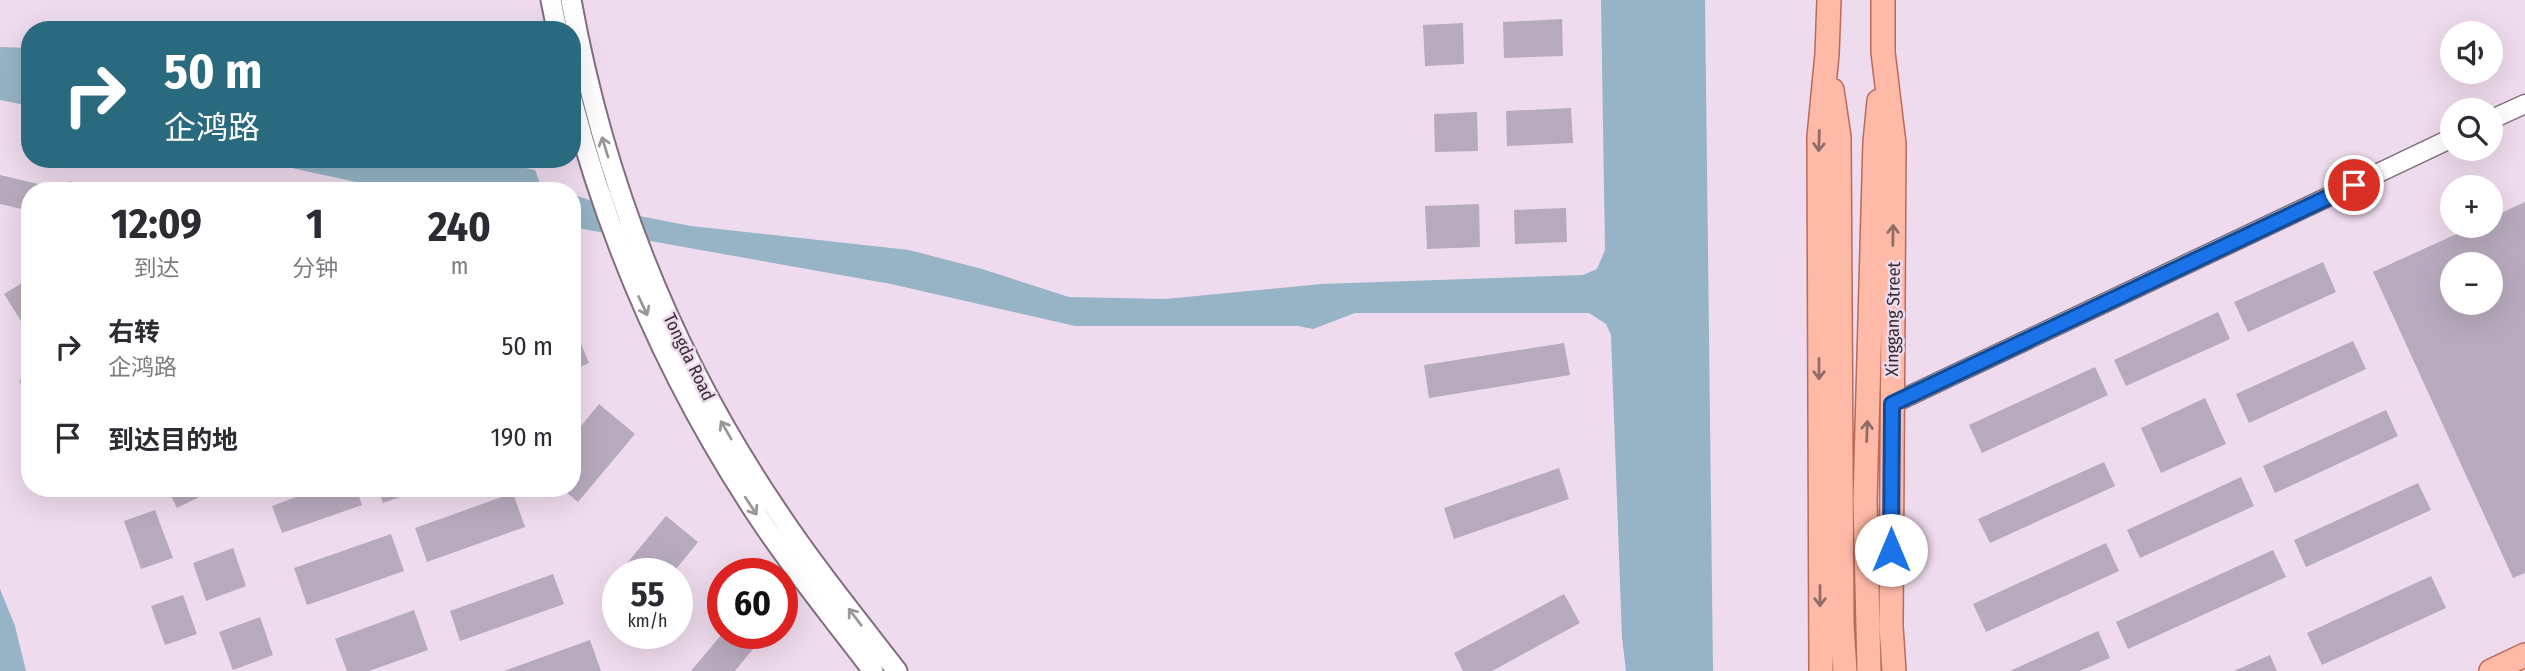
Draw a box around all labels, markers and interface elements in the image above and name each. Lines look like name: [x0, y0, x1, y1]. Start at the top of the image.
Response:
map controls: [2440, 21, 2503, 315]
button: sound: [2440, 21, 2503, 84]
text: 50 m: [164, 42, 262, 101]
icon: right: [49, 49, 140, 140]
button: search: [2440, 98, 2503, 161]
text: 企鸿路: [164, 109, 260, 147]
one-way arrow: [1813, 130, 1826, 153]
one-way arrow: [597, 136, 610, 158]
pin: [2324, 155, 2384, 215]
icon: arrive: [2335, 166, 2373, 204]
button: +: [2440, 175, 2503, 238]
text: 12:09: [111, 199, 202, 249]
text: 1: [306, 199, 324, 249]
text: 240: [428, 202, 491, 252]
one-way arrow: [1886, 224, 1900, 247]
text: m: [451, 252, 468, 280]
button: −: [2440, 252, 2503, 315]
text: 到达: [133, 254, 179, 282]
text: 分钟: [292, 254, 338, 282]
street label: Xinggang Street: [1881, 261, 1905, 377]
one-way arrow: [637, 295, 650, 316]
street label: Tongda Road: [658, 310, 720, 404]
text: 右转: [108, 317, 160, 348]
icon: right: [49, 328, 87, 366]
text: 50 m: [501, 331, 553, 362]
text: 企鸿路: [108, 353, 177, 381]
one-way arrow: [1812, 357, 1826, 380]
icon: arrive: [49, 419, 87, 457]
one-way arrow: [719, 420, 733, 440]
one-way arrow: [1861, 420, 1874, 443]
text: 190 m: [491, 422, 553, 453]
text: 到达目的地: [108, 425, 238, 456]
one-way arrow: [744, 495, 758, 515]
position arrow: [1854, 513, 1928, 587]
speed limit sign: 60: [707, 558, 798, 649]
text: 55: [630, 573, 665, 615]
one-way arrow: [1813, 585, 1827, 608]
one-way arrow: [848, 608, 863, 627]
text: km/h: [627, 610, 668, 632]

